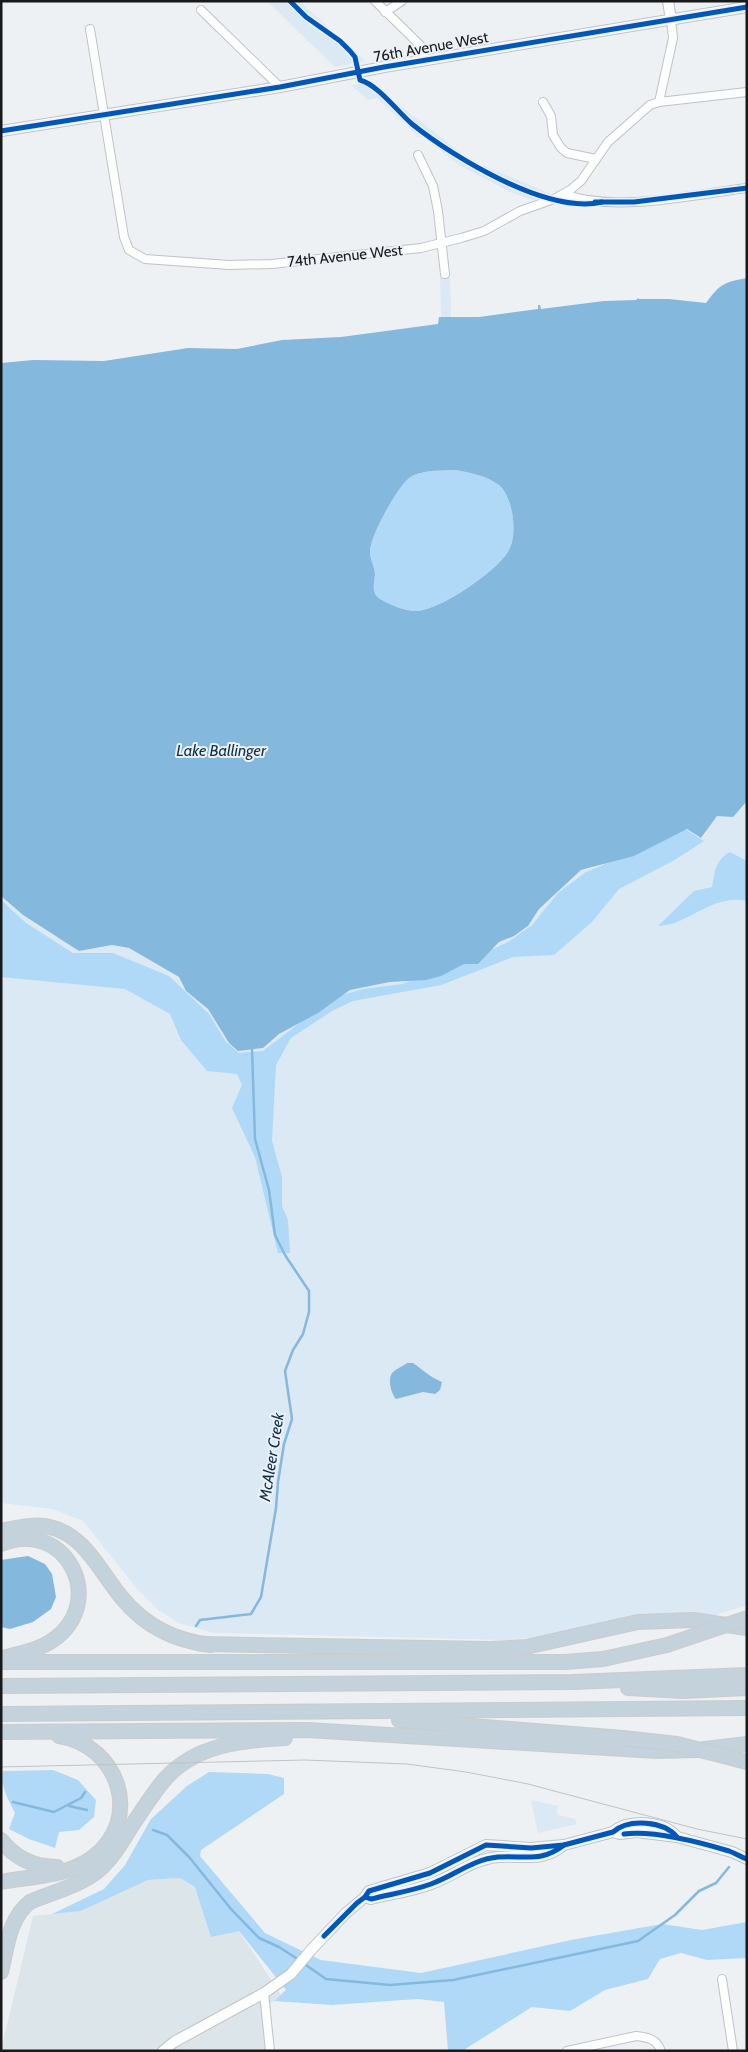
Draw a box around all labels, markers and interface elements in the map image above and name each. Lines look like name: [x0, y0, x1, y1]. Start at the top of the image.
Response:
street label: 76th Avenue West: [372, 28, 490, 66]
street label: 74th Avenue West: [287, 241, 403, 271]
water label: Lake Ballinger: [176, 741, 267, 760]
water label: McAleer Creek: [255, 1410, 288, 1504]

